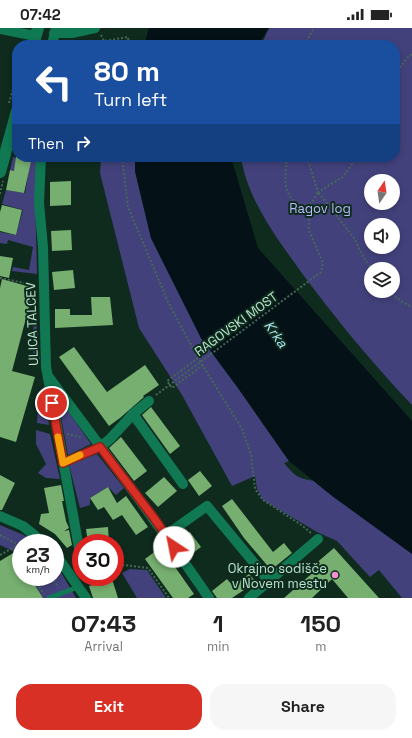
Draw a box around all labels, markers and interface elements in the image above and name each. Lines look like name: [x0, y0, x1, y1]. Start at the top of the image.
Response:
text: 07:42: [20, 5, 61, 24]
text: 80 m: [94, 53, 160, 89]
icon: left: [28, 56, 80, 108]
text: Turn left: [94, 88, 167, 111]
icon: right: [72, 132, 94, 154]
text: Then: [28, 134, 64, 153]
north arrow: [364, 174, 400, 210]
map controls: [364, 174, 400, 298]
park label: Ragov log: [289, 200, 351, 217]
button: sound: [364, 218, 400, 254]
button: layers: [364, 262, 400, 298]
street label: ULICA TALCEV: [22, 282, 42, 366]
street label: RAGOVSKI MOST: [191, 288, 281, 360]
water label: Krka: [260, 317, 292, 352]
pin: [35, 386, 69, 420]
icon: arrive: [41, 392, 63, 414]
position arrow: [153, 526, 195, 568]
speed limit sign: 30: [72, 534, 124, 586]
text: 23: [26, 542, 50, 568]
place label: Okrajno sodišče v Novem mestu: [228, 560, 327, 592]
text: km/h: [26, 563, 50, 576]
marker: Okrajno sodišče v Novem mestu: [330, 570, 340, 580]
text: 07:43: [71, 608, 136, 639]
text: 1: [213, 608, 224, 639]
text: 150: [300, 608, 341, 639]
text: Arrival: [84, 638, 123, 655]
text: min: [207, 638, 229, 655]
text: m: [315, 638, 326, 655]
button: Exit: [16, 684, 202, 730]
button: Share: [210, 684, 396, 730]

